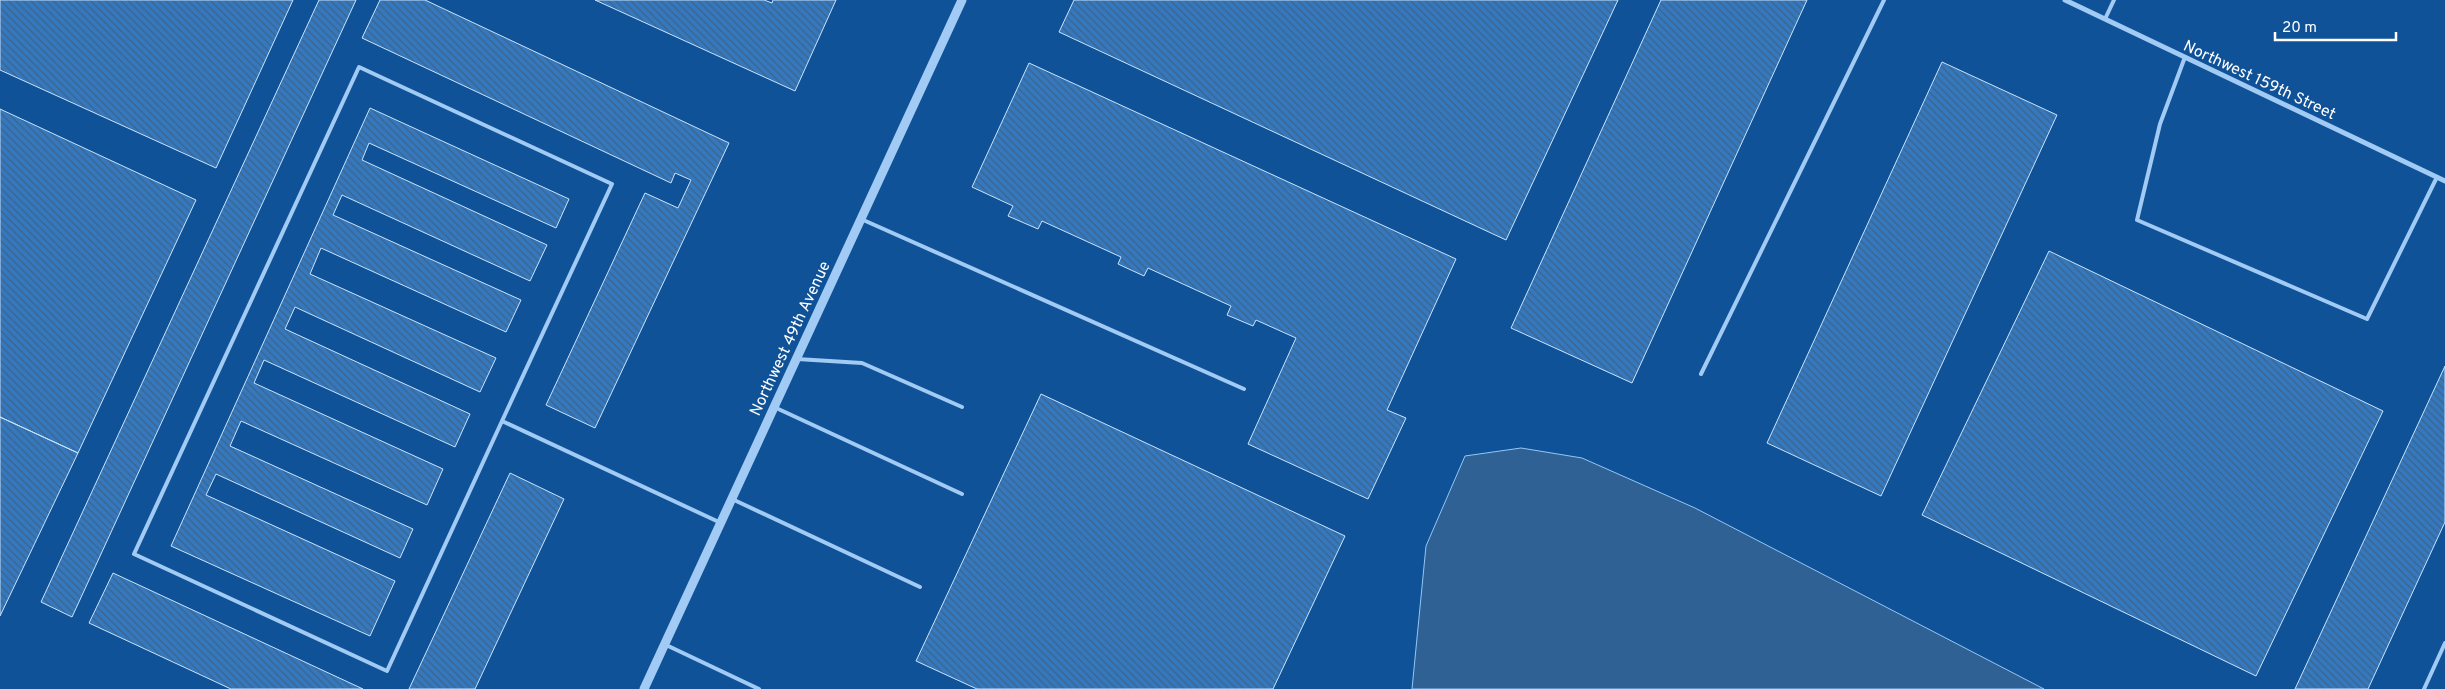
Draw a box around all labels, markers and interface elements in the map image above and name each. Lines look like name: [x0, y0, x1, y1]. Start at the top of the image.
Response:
scale bar: [2275, 10, 2396, 42]
text: 20 m: [2282, 19, 2317, 38]
street label: Northwest 159th Street: [2180, 37, 2339, 125]
street label: Northwest 49th Avenue: [746, 258, 836, 420]

